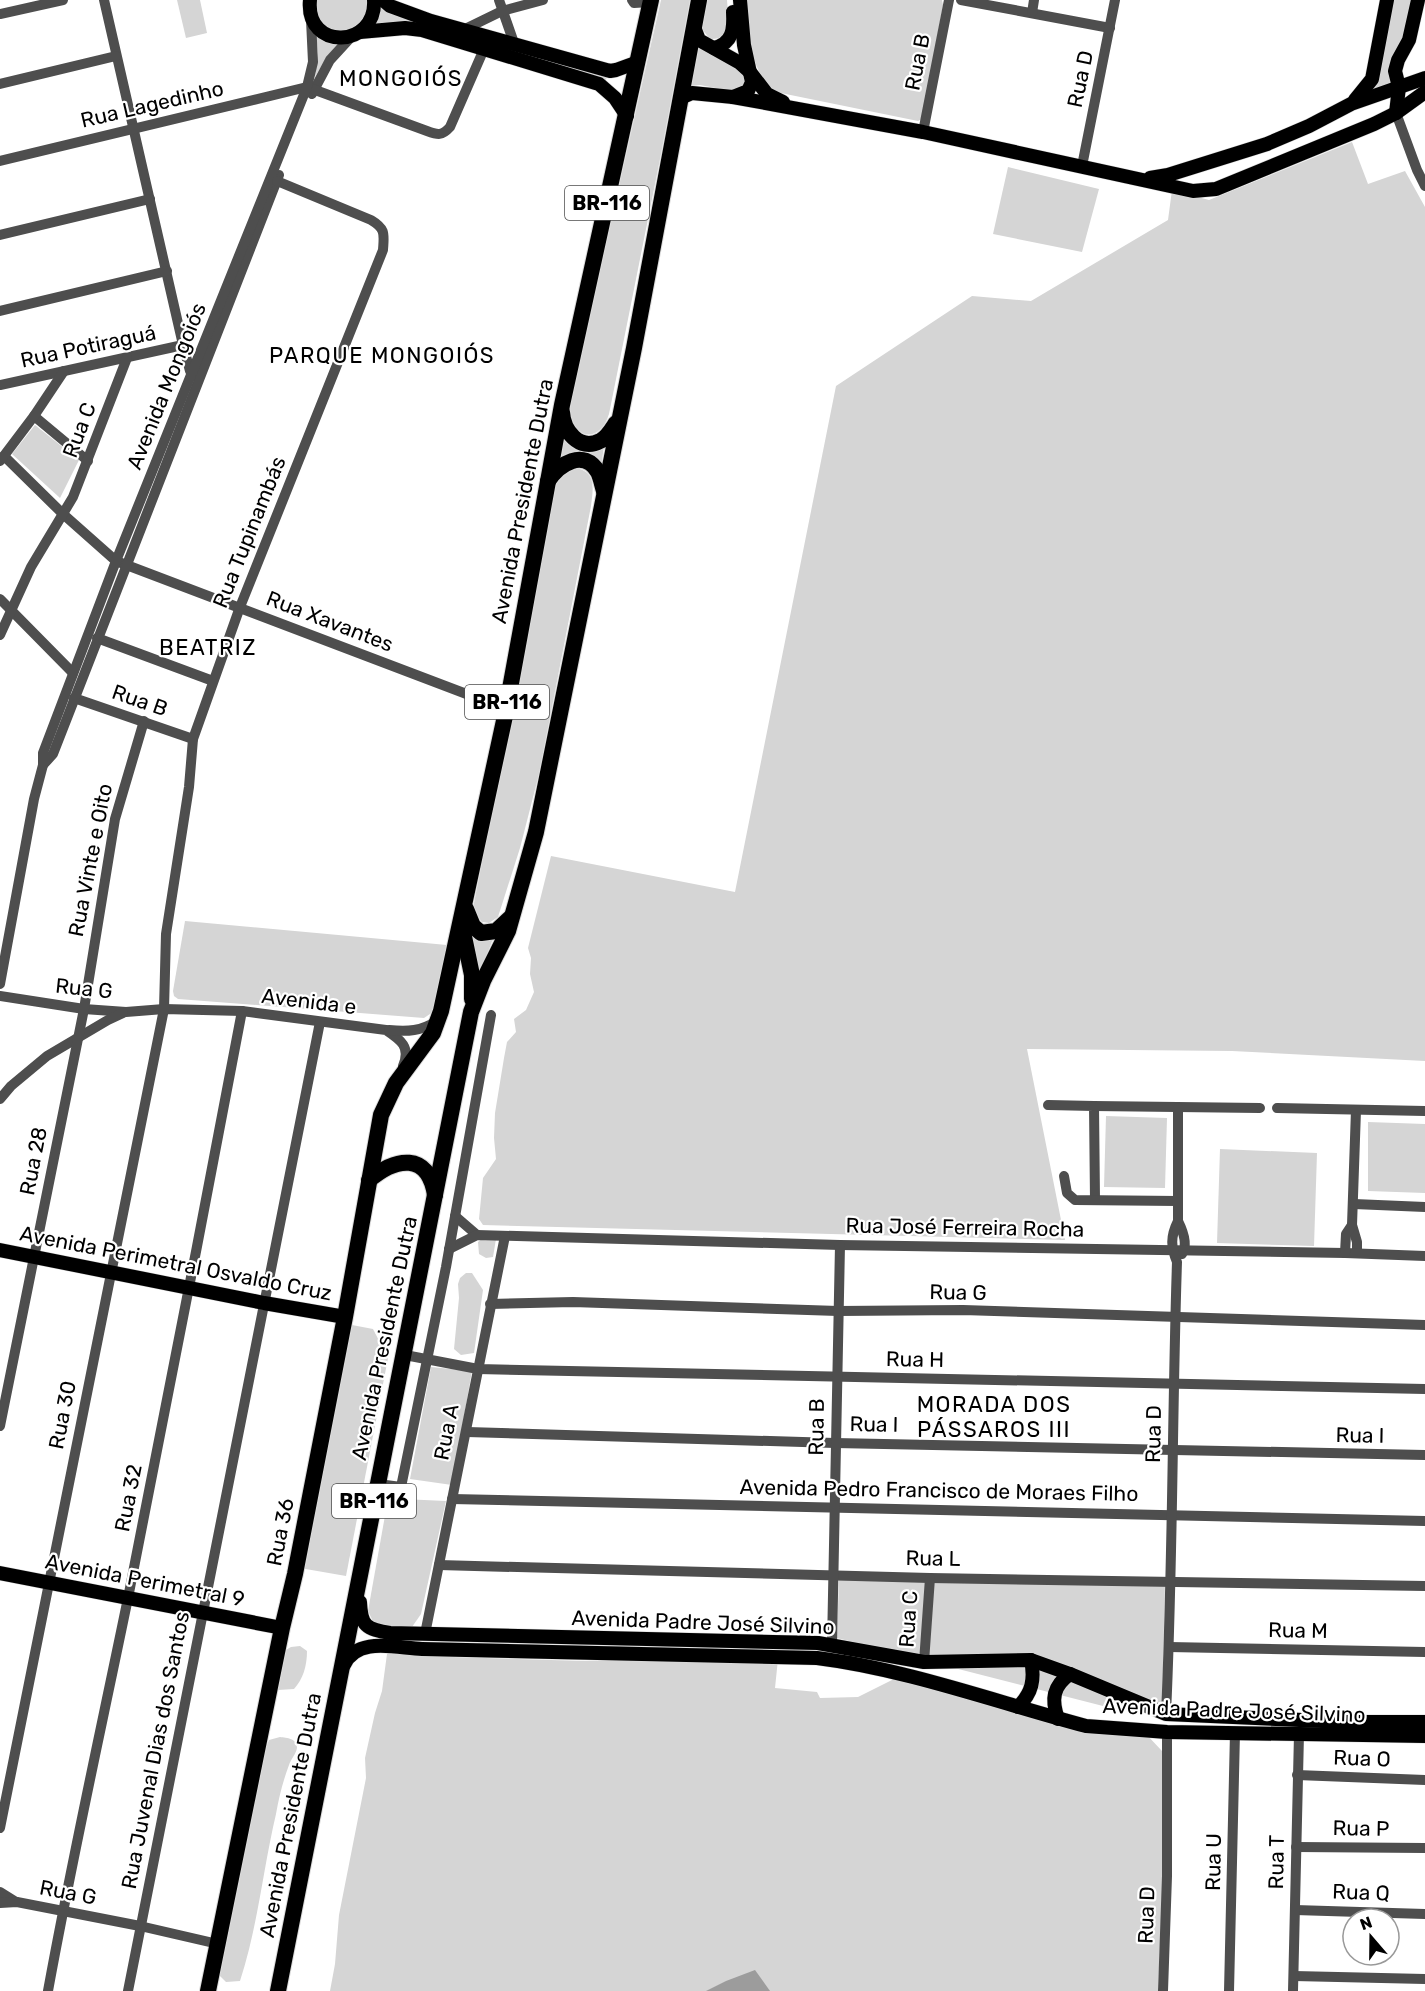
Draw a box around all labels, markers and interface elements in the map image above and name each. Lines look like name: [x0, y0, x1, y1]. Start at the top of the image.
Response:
street label: Rua B: [899, 32, 935, 92]
street label: Rua D: [1062, 48, 1098, 110]
district label: MONGOIÓS: [339, 65, 463, 92]
street label: Rua Lagedinho: [78, 75, 226, 133]
road number: BR-116: [565, 186, 649, 220]
street label: Avenida Mongoiós: [121, 299, 211, 473]
street label: Rua Potiraguá: [18, 319, 158, 373]
district label: PARQUE MONGOIÓS: [269, 342, 495, 369]
street label: Avenida Presidente Dutra: [486, 376, 558, 626]
street label: Rua C: [57, 399, 101, 461]
street label: Rua Tupinambás: [207, 453, 291, 611]
street label: Rua Xavantes: [263, 585, 397, 657]
district label: BEATRIZ: [159, 634, 257, 661]
street label: Rua B: [109, 679, 171, 721]
road number: BR-116: [465, 685, 549, 719]
street label: Rua Vinte e Oito: [63, 781, 117, 939]
street label: Rua G: [54, 973, 114, 1003]
street label: Avenida e: [260, 983, 358, 1019]
street label: Rua 28: [14, 1125, 52, 1197]
street label: Rua José Ferreira Rocha: [845, 1212, 1085, 1242]
street label: Avenida Presidente Dutra: [346, 1214, 422, 1462]
street label: Avenida Perimetral Osvaldo Cruz: [18, 1220, 334, 1306]
street label: Rua G: [929, 1279, 987, 1305]
street label: Rua H: [886, 1346, 944, 1372]
street label: Rua 30: [43, 1379, 81, 1451]
district label: MORADA DOS PÁSSAROS III: [917, 1391, 1071, 1443]
street label: Rua B: [803, 1398, 829, 1456]
street label: Rua A: [428, 1402, 464, 1462]
street label: Rua D: [1140, 1405, 1166, 1463]
street label: Rua I: [849, 1411, 899, 1437]
street label: Rua I: [1335, 1422, 1385, 1448]
street label: Rua 32: [109, 1462, 147, 1534]
street label: Avenida Pedro Francisco de Moraes Filho: [739, 1474, 1139, 1506]
road number: BR-116: [332, 1484, 416, 1518]
street label: Rua 36: [261, 1496, 299, 1568]
street label: Rua L: [905, 1545, 961, 1571]
street label: Avenida Perimetral 9: [43, 1548, 247, 1612]
street label: Rua C: [894, 1590, 922, 1648]
street label: Avenida Padre José Silvino: [571, 1605, 835, 1639]
street label: Rua Juvenal Dias dos Santos: [116, 1609, 194, 1891]
street label: Rua M: [1268, 1617, 1328, 1643]
street label: Avenida Presidente Dutra: [254, 1690, 326, 1940]
street label: Avenida Padre José Silvino: [1102, 1693, 1366, 1727]
street label: Rua O: [1333, 1745, 1391, 1771]
street label: Rua P: [1332, 1815, 1390, 1841]
street label: Rua U: [1200, 1833, 1226, 1891]
street label: Rua T: [1263, 1834, 1289, 1890]
street label: Rua G: [37, 1874, 99, 1910]
street label: Rua Q: [1332, 1879, 1390, 1905]
street label: Rua D: [1133, 1886, 1159, 1944]
north arrow: [1341, 1907, 1401, 1967]
text: N: [1357, 1912, 1375, 1934]

